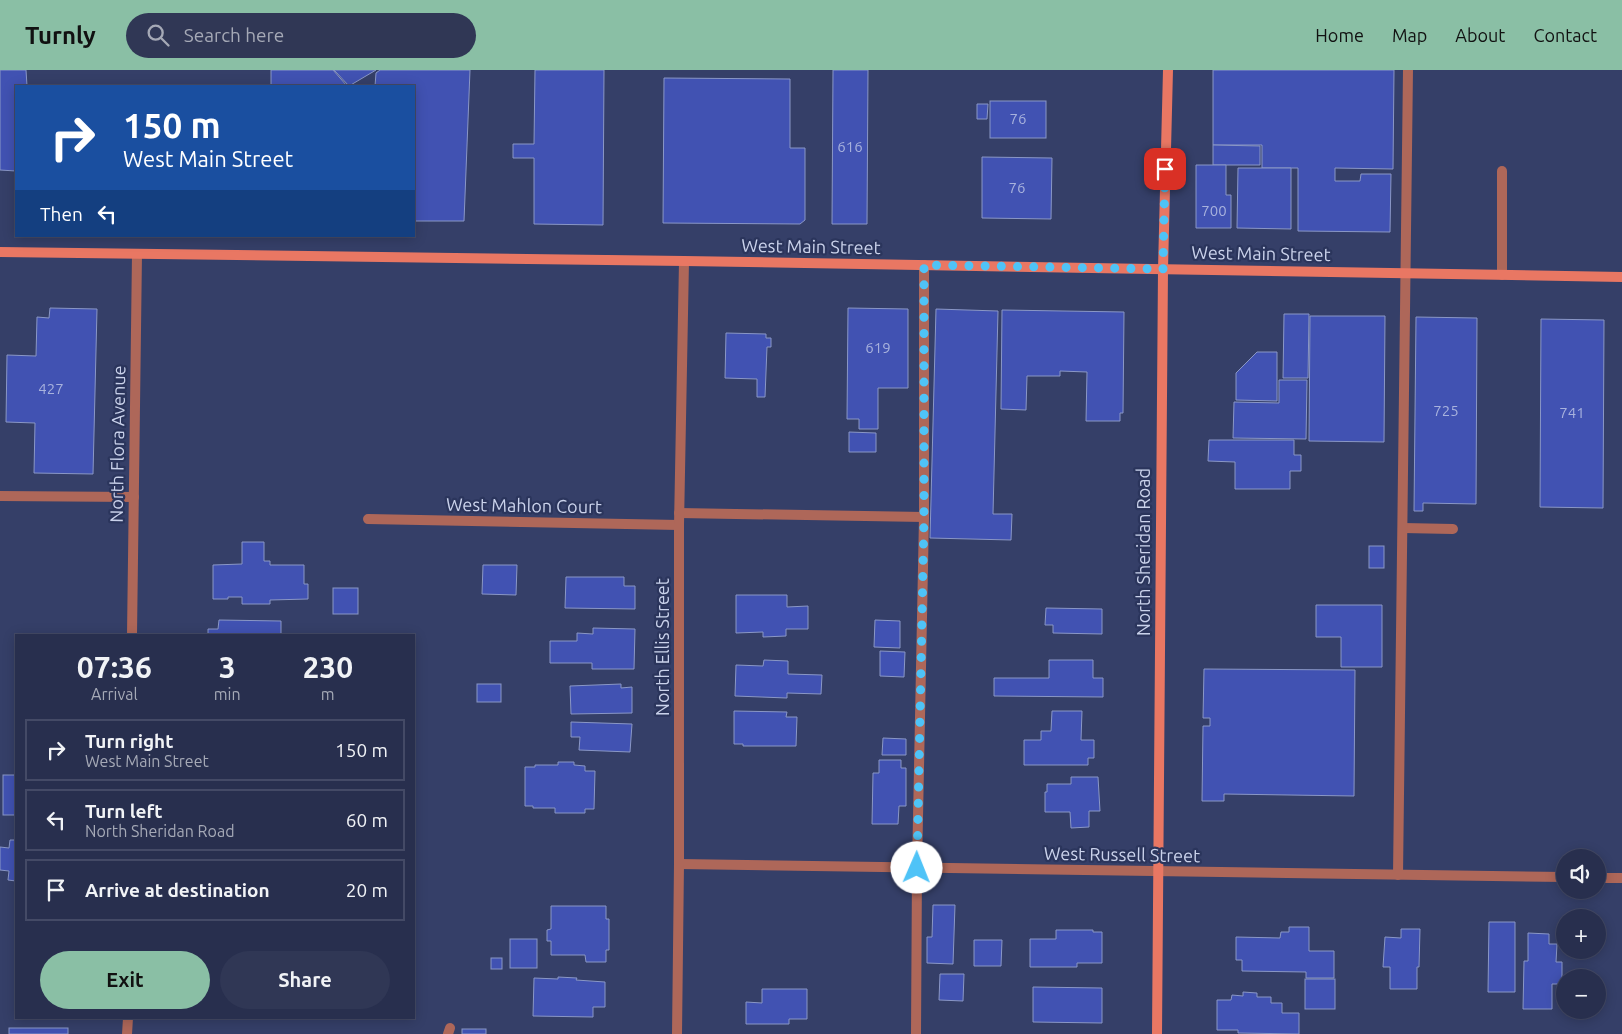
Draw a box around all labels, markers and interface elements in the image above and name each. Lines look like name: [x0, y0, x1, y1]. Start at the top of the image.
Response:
search box: [126, 13, 476, 58]
icon: search: [144, 21, 172, 49]
text: Turnly: [25, 22, 96, 49]
text: Search here: [184, 24, 284, 46]
text: Home: [1315, 25, 1364, 45]
text: Map: [1392, 25, 1427, 45]
text: About: [1455, 25, 1505, 45]
text: Contact: [1533, 25, 1597, 45]
icon: right: [40, 105, 105, 170]
text: 150 m: [123, 105, 221, 145]
house number: 76: [1010, 110, 1026, 127]
house number: 616: [837, 138, 863, 155]
text: West Main Street: [123, 146, 293, 171]
pin: [1144, 148, 1186, 190]
icon: arrive: [1151, 155, 1179, 183]
house number: 76: [1009, 179, 1025, 196]
icon: left: [93, 200, 121, 228]
house number: 700: [1201, 202, 1227, 219]
text: Then: [40, 203, 83, 225]
street label: West Main Street: [741, 235, 881, 257]
street label: West Main Street: [1191, 242, 1331, 264]
house number: 619: [865, 339, 891, 356]
street label: North Flora Avenue: [106, 365, 128, 523]
house number: 427: [38, 380, 64, 397]
house number: 725: [1433, 402, 1459, 419]
house number: 741: [1559, 404, 1585, 421]
street label: North Sheridan Road: [1133, 468, 1153, 636]
street label: West Mahlon Court: [446, 494, 602, 516]
street label: North Ellis Street: [652, 578, 672, 716]
text: 07:36: [77, 650, 152, 684]
text: 3: [219, 650, 236, 684]
text: 230: [302, 650, 353, 684]
text: Arrival: [91, 685, 138, 703]
text: min: [214, 685, 241, 703]
text: m: [321, 685, 335, 703]
text: Turn right: [85, 730, 173, 752]
icon: right: [42, 736, 70, 764]
text: 150 m: [335, 739, 388, 761]
text: West Main Street: [85, 752, 209, 770]
text: Turn left: [85, 800, 163, 822]
icon: left: [42, 806, 70, 834]
text: 60 m: [346, 809, 388, 831]
text: North Sheridan Road: [85, 822, 235, 840]
position arrow: [890, 841, 942, 893]
street label: West Russell Street: [1044, 843, 1200, 865]
map controls: [1556, 849, 1606, 1019]
button: sound: [1556, 849, 1606, 899]
icon: arrive: [42, 876, 70, 904]
text: Arrive at destination: [85, 879, 270, 901]
text: 20 m: [346, 879, 388, 901]
button: +: [1556, 909, 1606, 959]
button: Exit: [40, 951, 210, 1009]
button: Share: [220, 951, 390, 1009]
button: −: [1556, 969, 1606, 1019]

